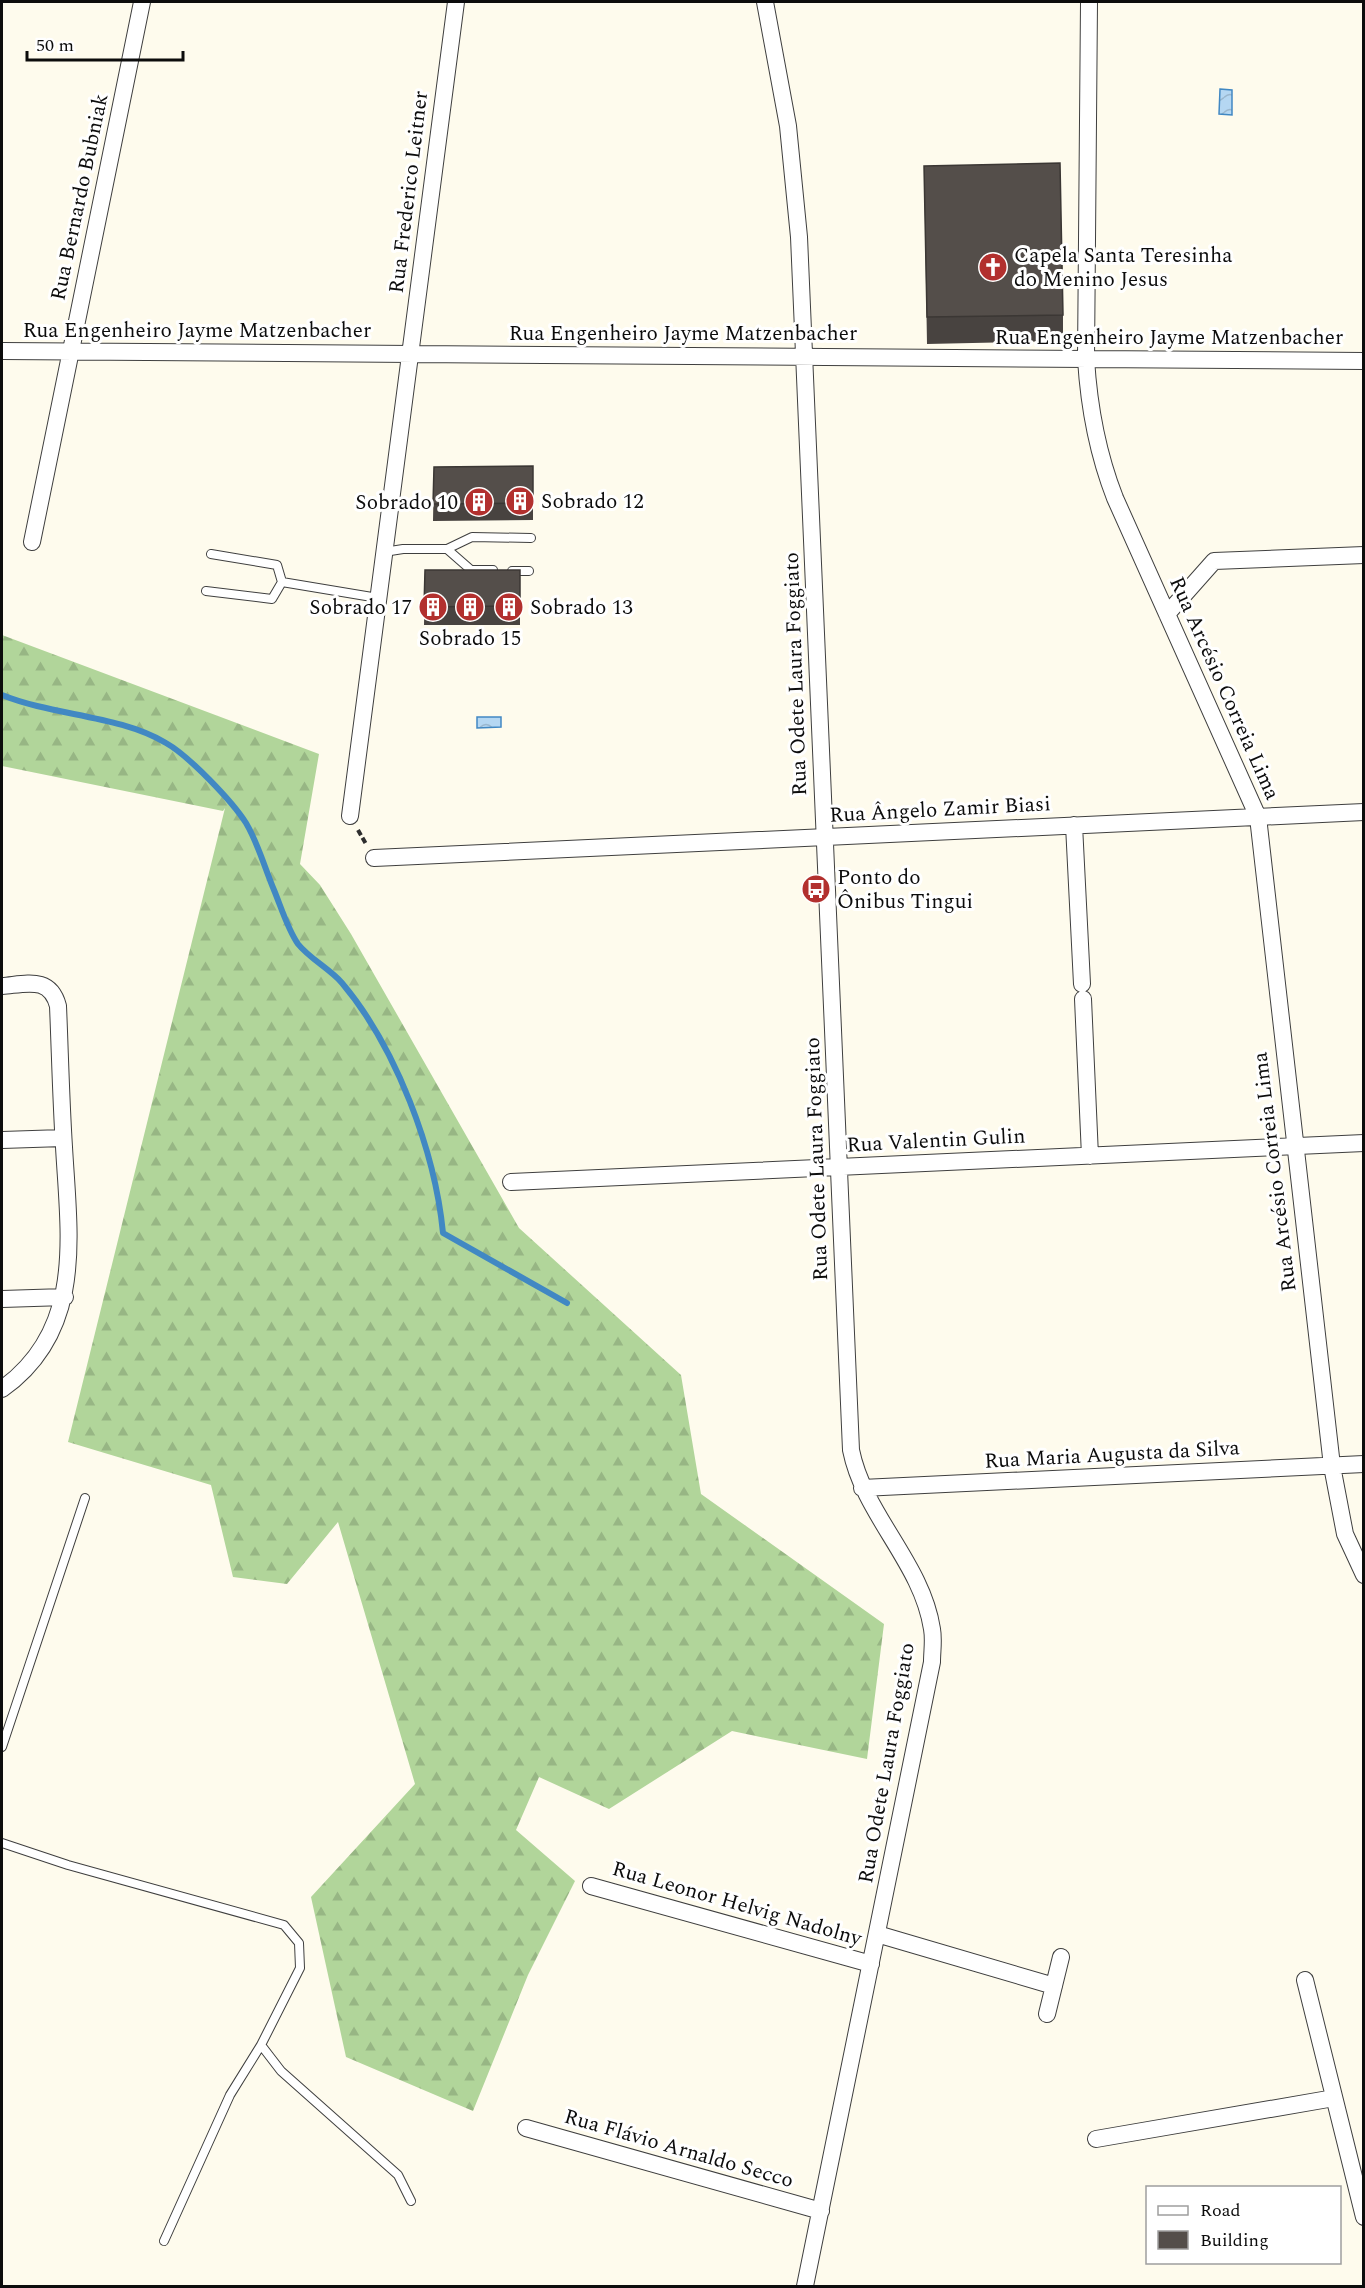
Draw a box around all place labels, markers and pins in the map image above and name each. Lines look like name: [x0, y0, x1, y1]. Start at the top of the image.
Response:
place label: Capela Santa Teresinha do Menino Jesus: [1014, 240, 1233, 296]
church icon: Capela Santa Teresinha do Menino Jesus: [977, 251, 1009, 283]
building icon: Sobrado 12: [504, 485, 536, 517]
building icon: Sobrado 10: [463, 486, 495, 518]
place label: Sobrado 12: [541, 486, 644, 518]
place label: Sobrado 10: [355, 487, 458, 519]
building icon: Sobrado 17: [417, 591, 449, 623]
building icon: Sobrado 15: [454, 591, 486, 623]
building icon: Sobrado 13: [493, 591, 525, 623]
place label: Sobrado 17: [309, 592, 412, 624]
place label: Sobrado 13: [530, 592, 633, 624]
place label: Sobrado 15: [419, 623, 521, 655]
place label: Ponto do Ônibus Tingui: [837, 862, 973, 918]
bus stop icon: Ponto do Ônibus Tingui: [800, 873, 832, 905]

